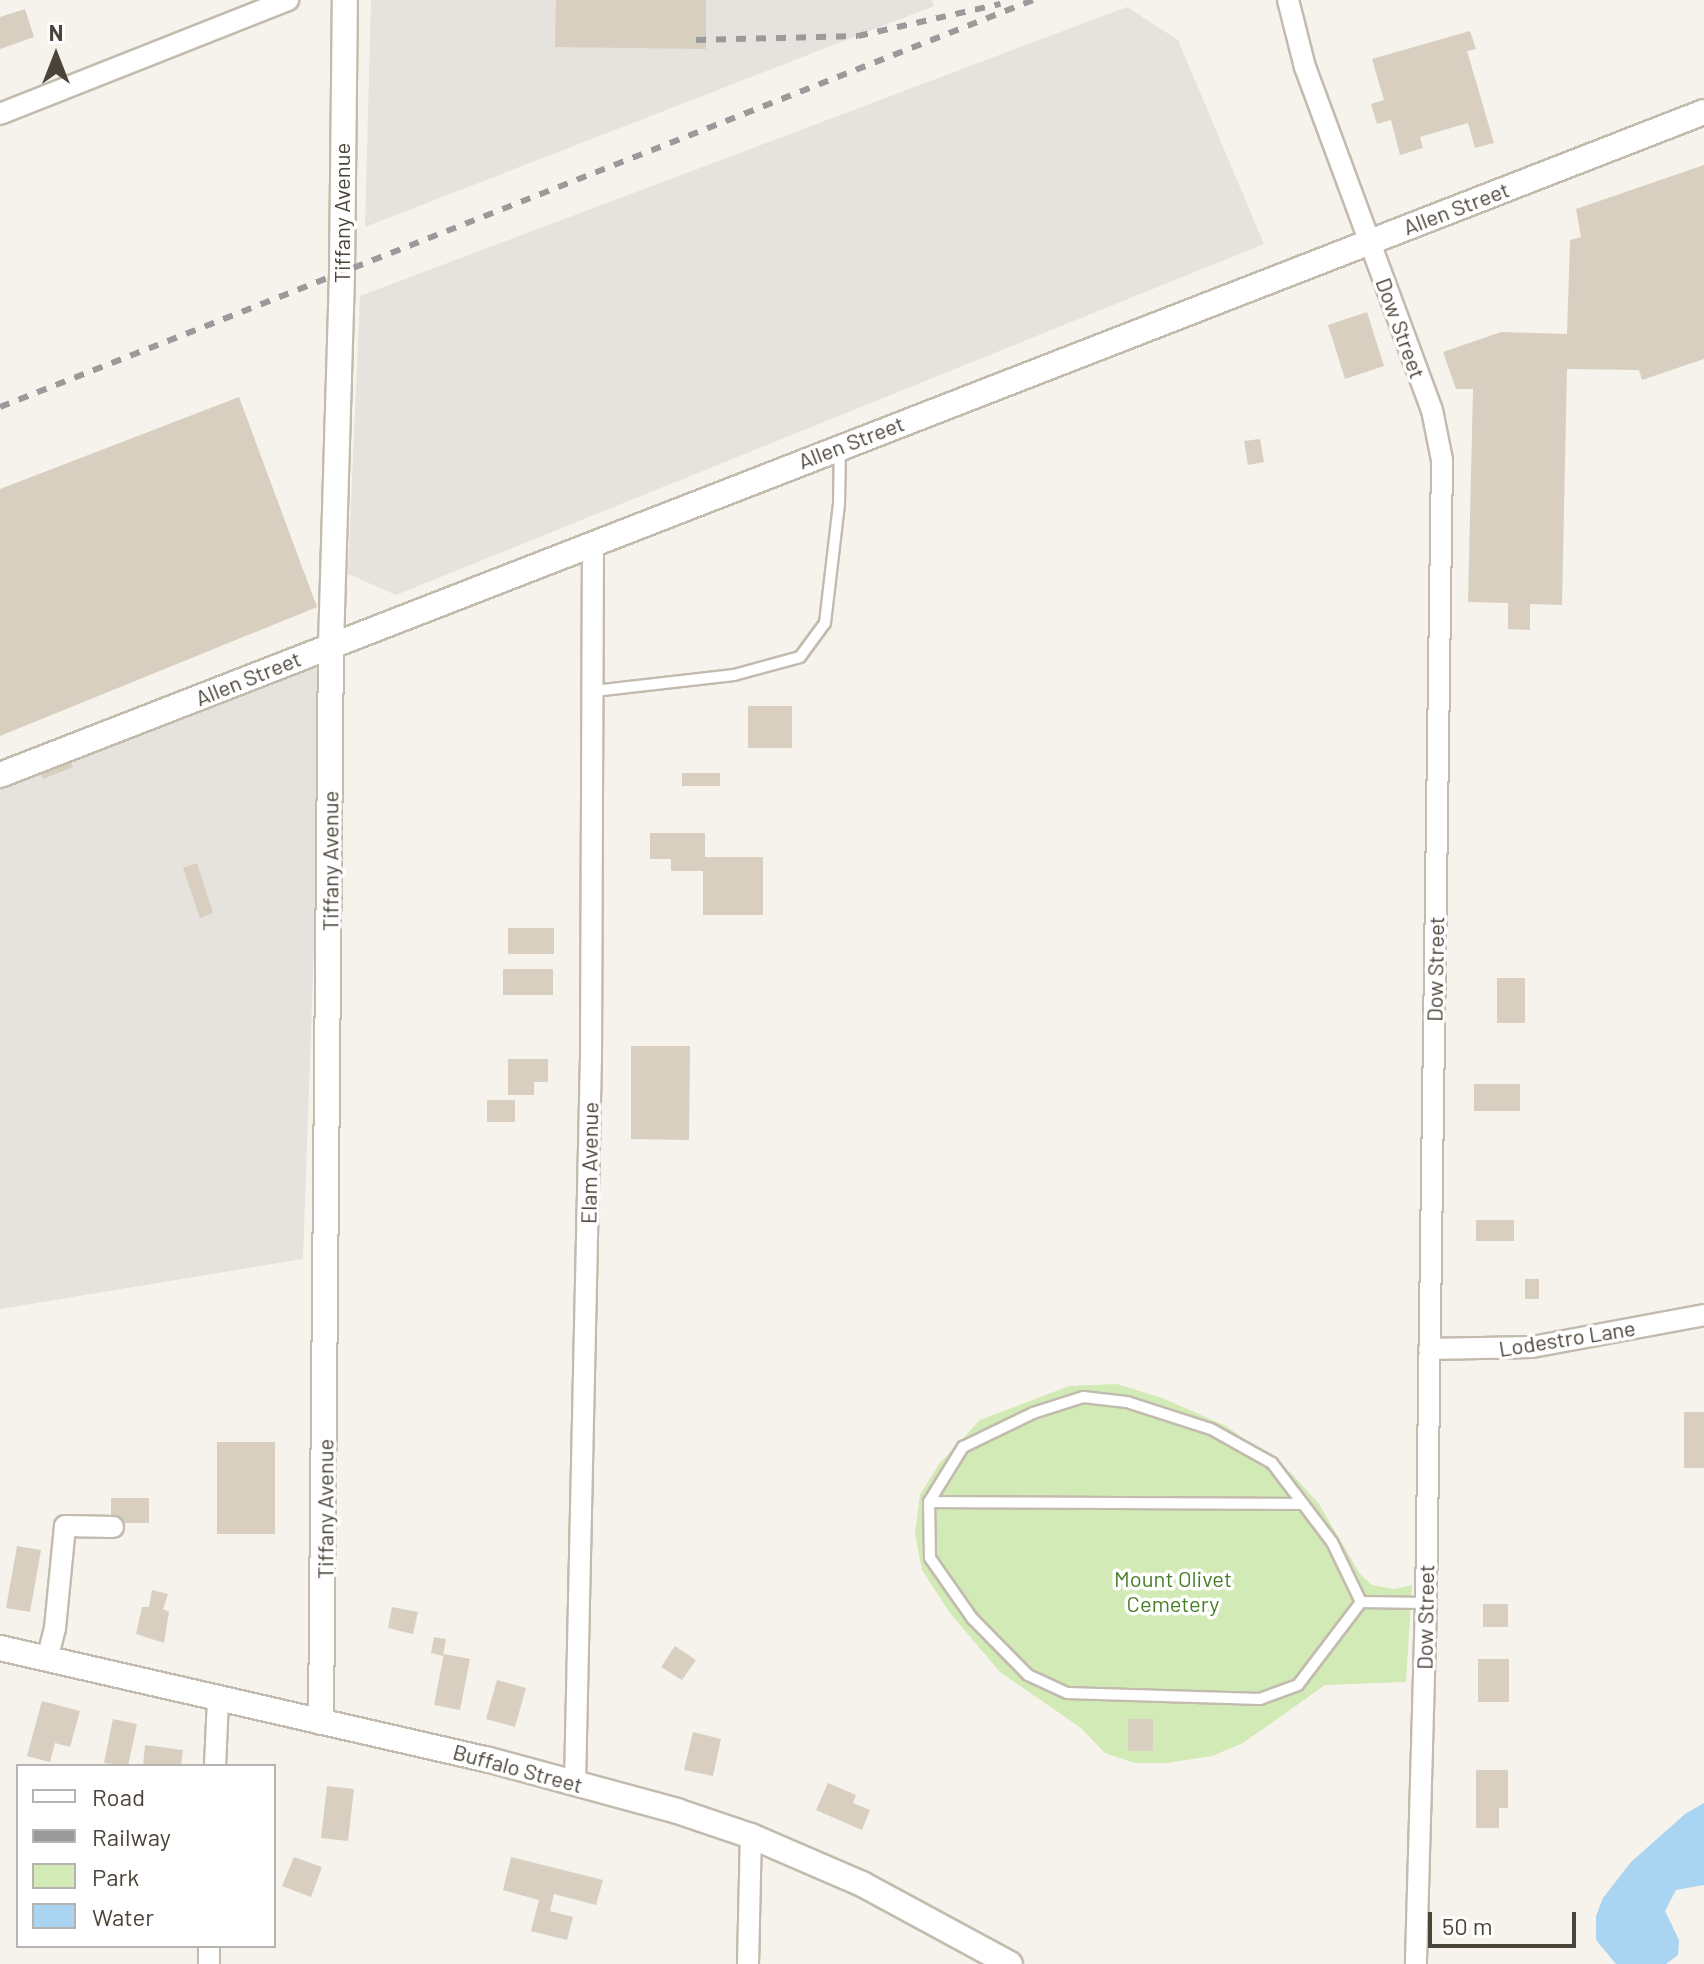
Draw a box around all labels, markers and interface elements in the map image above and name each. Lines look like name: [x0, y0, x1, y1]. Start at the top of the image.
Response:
north arrow: [16, 16, 96, 96]
text: N: [49, 19, 63, 45]
street label: Tiffany Avenue: [329, 143, 355, 283]
street label: Allen Street: [1399, 176, 1513, 240]
street label: Dow Street: [1371, 274, 1431, 382]
street label: Allen Street: [794, 410, 908, 474]
street label: Allen Street: [191, 645, 305, 711]
street label: Tiffany Avenue: [317, 791, 343, 931]
street label: Dow Street: [1421, 916, 1449, 1022]
street label: Elam Avenue: [575, 1102, 603, 1224]
street label: Lodestro Lane: [1497, 1314, 1637, 1362]
street label: Tiffany Avenue: [312, 1439, 338, 1579]
street label: Dow Street: [1411, 1564, 1439, 1670]
park label: Mount Olivet Cemetery: [1114, 1565, 1232, 1616]
street label: Buffalo Street: [450, 1738, 586, 1798]
legend: [16, 1764, 276, 1948]
text: Road: [92, 1782, 145, 1811]
text: Railway: [92, 1822, 171, 1851]
text: Park: [92, 1862, 139, 1891]
scale bar: [1432, 1896, 1580, 1946]
text: Water: [92, 1902, 154, 1931]
text: 50 m: [1442, 1911, 1493, 1940]

